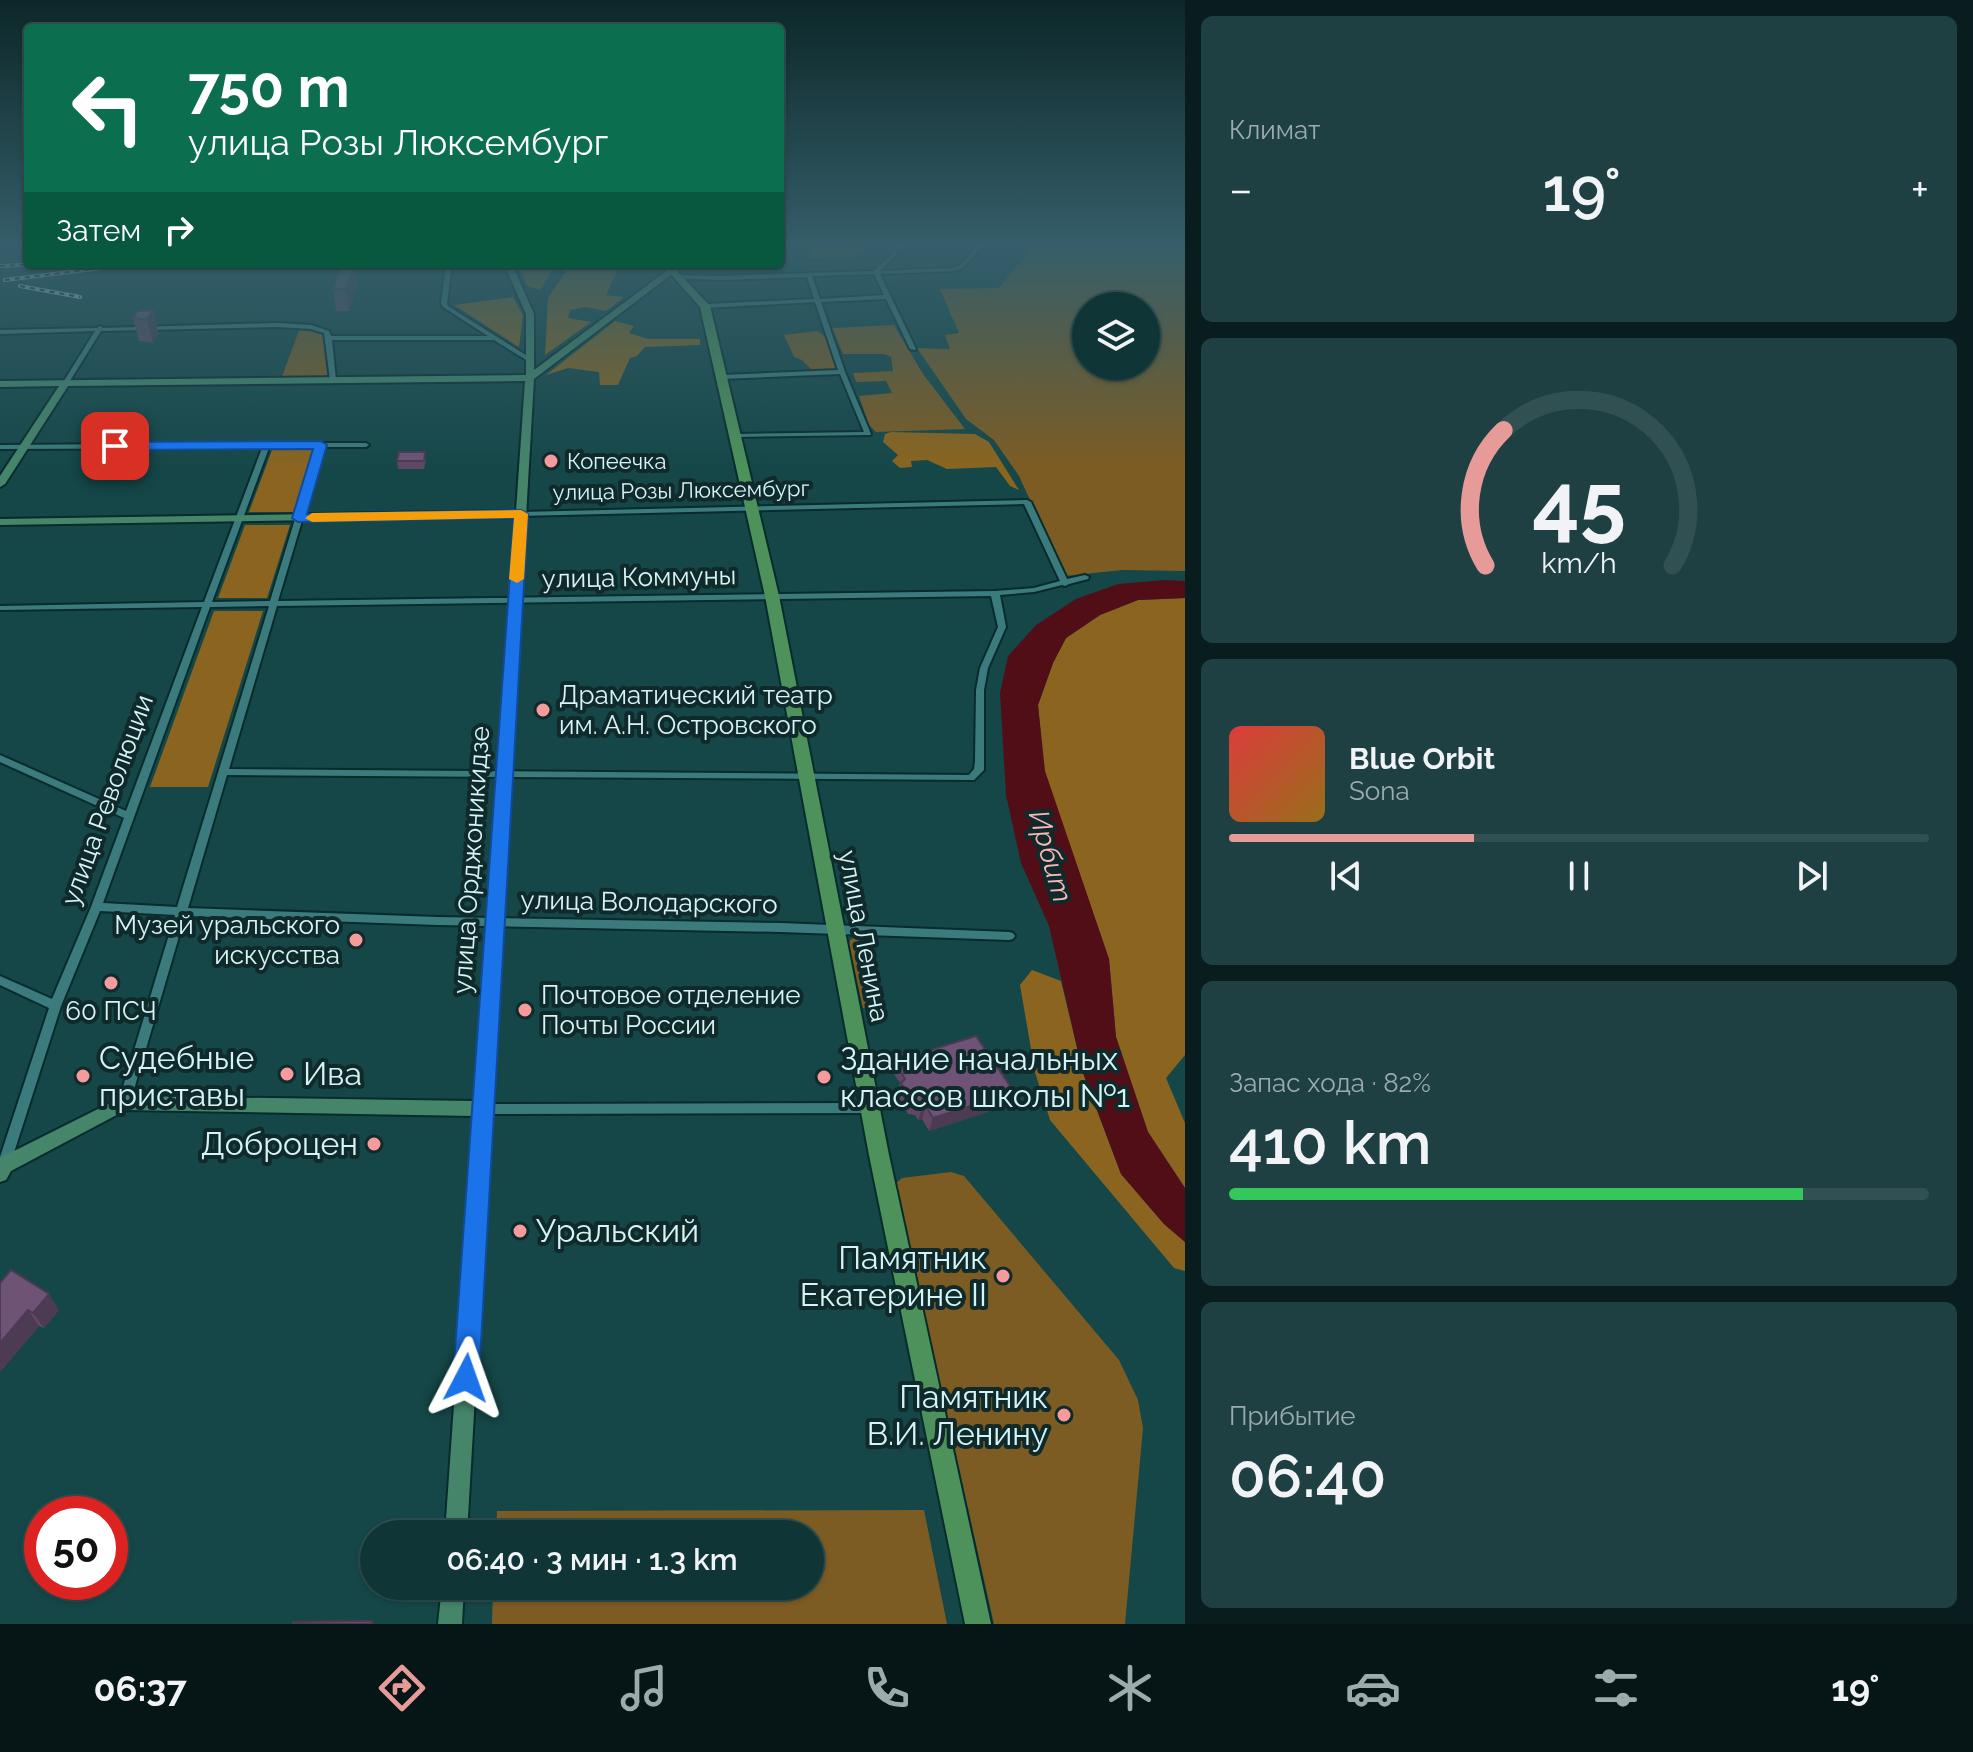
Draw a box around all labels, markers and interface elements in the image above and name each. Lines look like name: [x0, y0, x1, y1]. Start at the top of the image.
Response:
text: 750 m: [188, 54, 350, 120]
icon: left: [56, 56, 160, 160]
text: Климат: [1229, 115, 1320, 145]
text: улица Розы Люксембург: [188, 121, 608, 163]
text: 19°: [1542, 155, 1621, 225]
text: −: [1229, 164, 1253, 215]
text: +: [1911, 164, 1929, 215]
icon: right: [157, 208, 201, 252]
text: Затем: [56, 213, 141, 248]
map controls: [1072, 292, 1160, 380]
button: layers: [1072, 292, 1160, 380]
pin: [81, 412, 149, 480]
icon: arrive: [93, 424, 137, 468]
place label: Копеечка: [567, 448, 666, 474]
marker: Копеечка: [542, 452, 560, 470]
text: 45: [1532, 454, 1626, 551]
street label: улица Розы Люксембург: [552, 475, 810, 505]
text: km/h: [1541, 547, 1617, 581]
street label: улица Коммуны: [541, 560, 737, 594]
place label: Драматический театр им. А.Н. Островского: [559, 680, 833, 740]
street label: улица Революции: [55, 691, 159, 909]
marker: Драматический театр им. А.Н. Островского: [534, 701, 552, 719]
street label: улица Орджоникидзе: [447, 725, 495, 995]
text: Blue Orbit: [1349, 741, 1495, 776]
text: Sona: [1349, 776, 1410, 806]
water label: Ирбит: [1022, 806, 1079, 906]
street label: улица Ленина: [833, 848, 895, 1024]
icon: previous: [1324, 854, 1368, 898]
icon: pause: [1557, 854, 1601, 898]
icon: next: [1790, 854, 1834, 898]
street label: улица Володарского: [520, 885, 778, 919]
place label: Музей уральского искусства: [114, 910, 340, 970]
marker: Музей уральского искусства: [347, 931, 365, 949]
marker: 60 ПСЧ: [102, 974, 120, 992]
place label: Почтовое отделение Почты России: [541, 980, 800, 1040]
place label: 60 ПСЧ: [65, 996, 157, 1026]
marker: Почтовое отделение Почты России: [516, 1001, 534, 1019]
place label: Судебные приставы: [99, 1039, 254, 1113]
place label: Здание начальных классов школы №1: [840, 1040, 1130, 1114]
place label: Ива: [303, 1055, 362, 1092]
marker: Ива: [278, 1065, 296, 1083]
marker: Судебные приставы: [74, 1067, 92, 1085]
marker: Здание начальных классов школы №1: [815, 1068, 833, 1086]
text: Запас хода · 82%: [1229, 1068, 1431, 1098]
text: 410 km: [1229, 1108, 1431, 1178]
place label: Доброцен: [201, 1125, 358, 1162]
marker: Доброцен: [365, 1135, 383, 1153]
place label: Уральский: [536, 1212, 699, 1249]
marker: Уральский: [511, 1222, 529, 1240]
place label: Памятник Екатерине II: [800, 1239, 987, 1313]
marker: Памятник Екатерине II: [994, 1267, 1012, 1285]
position arrow: [424, 1336, 508, 1420]
place label: Памятник В.И. Ленину: [867, 1378, 1048, 1452]
text: Прибытие: [1229, 1401, 1356, 1431]
marker: Памятник В.И. Ленину: [1055, 1406, 1073, 1424]
text: 06:40: [1229, 1441, 1386, 1511]
speed limit sign: 50: [24, 1496, 128, 1600]
text: 06:40 · 3 мин · 1.3 km: [446, 1542, 738, 1577]
icon: directions: [374, 1660, 430, 1716]
icon: music: [616, 1660, 672, 1716]
icon: phone: [859, 1660, 915, 1716]
icon: climate: [1102, 1660, 1158, 1716]
icon: car: [1345, 1660, 1401, 1716]
icon: filters: [1588, 1660, 1644, 1716]
text: 06:37: [93, 1667, 187, 1709]
text: 19°: [1831, 1667, 1879, 1709]

